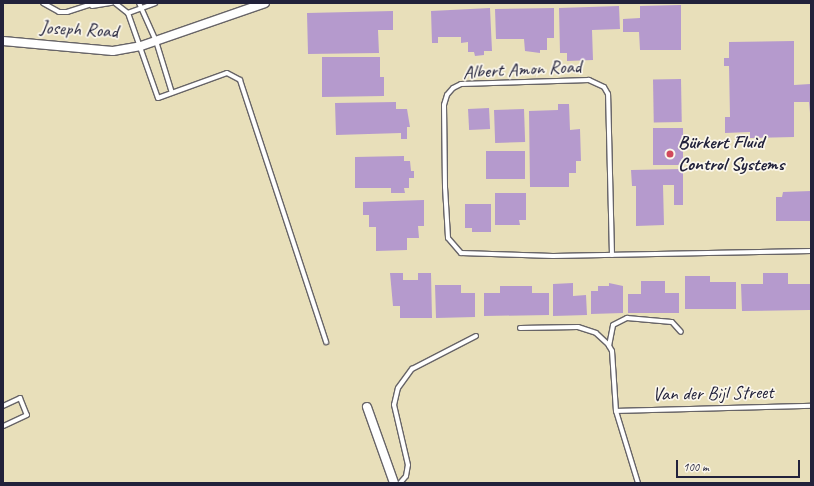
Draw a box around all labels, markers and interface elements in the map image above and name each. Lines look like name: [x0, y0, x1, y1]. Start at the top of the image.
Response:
street label: Joseph Road: [40, 17, 118, 43]
street label: Albert Amon Road: [463, 56, 581, 84]
place label: Bürkert Fluid Control Systems: [678, 132, 783, 176]
marker: Bürkert Fluid Control Systems: [665, 149, 675, 159]
street label: Van der Bijl Street: [652, 382, 774, 406]
scale bar: [678, 452, 802, 478]
text: 100 m: [683, 459, 709, 475]

